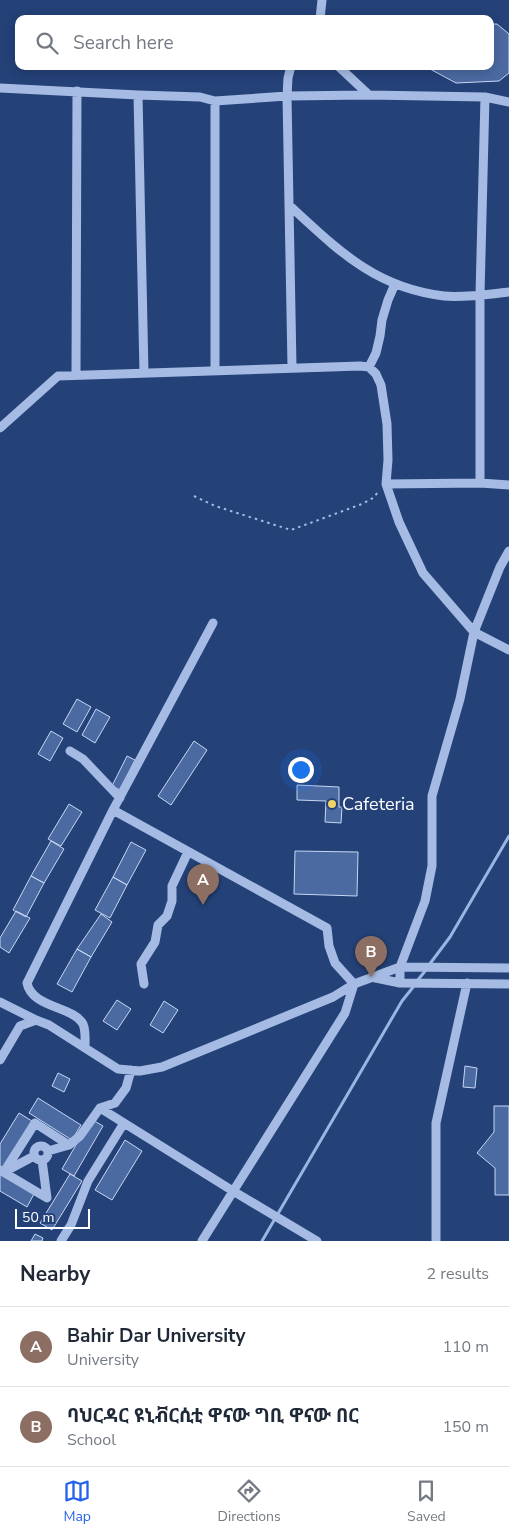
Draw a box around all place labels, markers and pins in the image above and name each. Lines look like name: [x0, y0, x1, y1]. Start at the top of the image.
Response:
place label: Cafeteria: [342, 792, 415, 816]
marker: Cafeteria: [326, 798, 338, 810]
pin: A: [187, 864, 219, 905]
pin: B: [355, 936, 387, 977]

